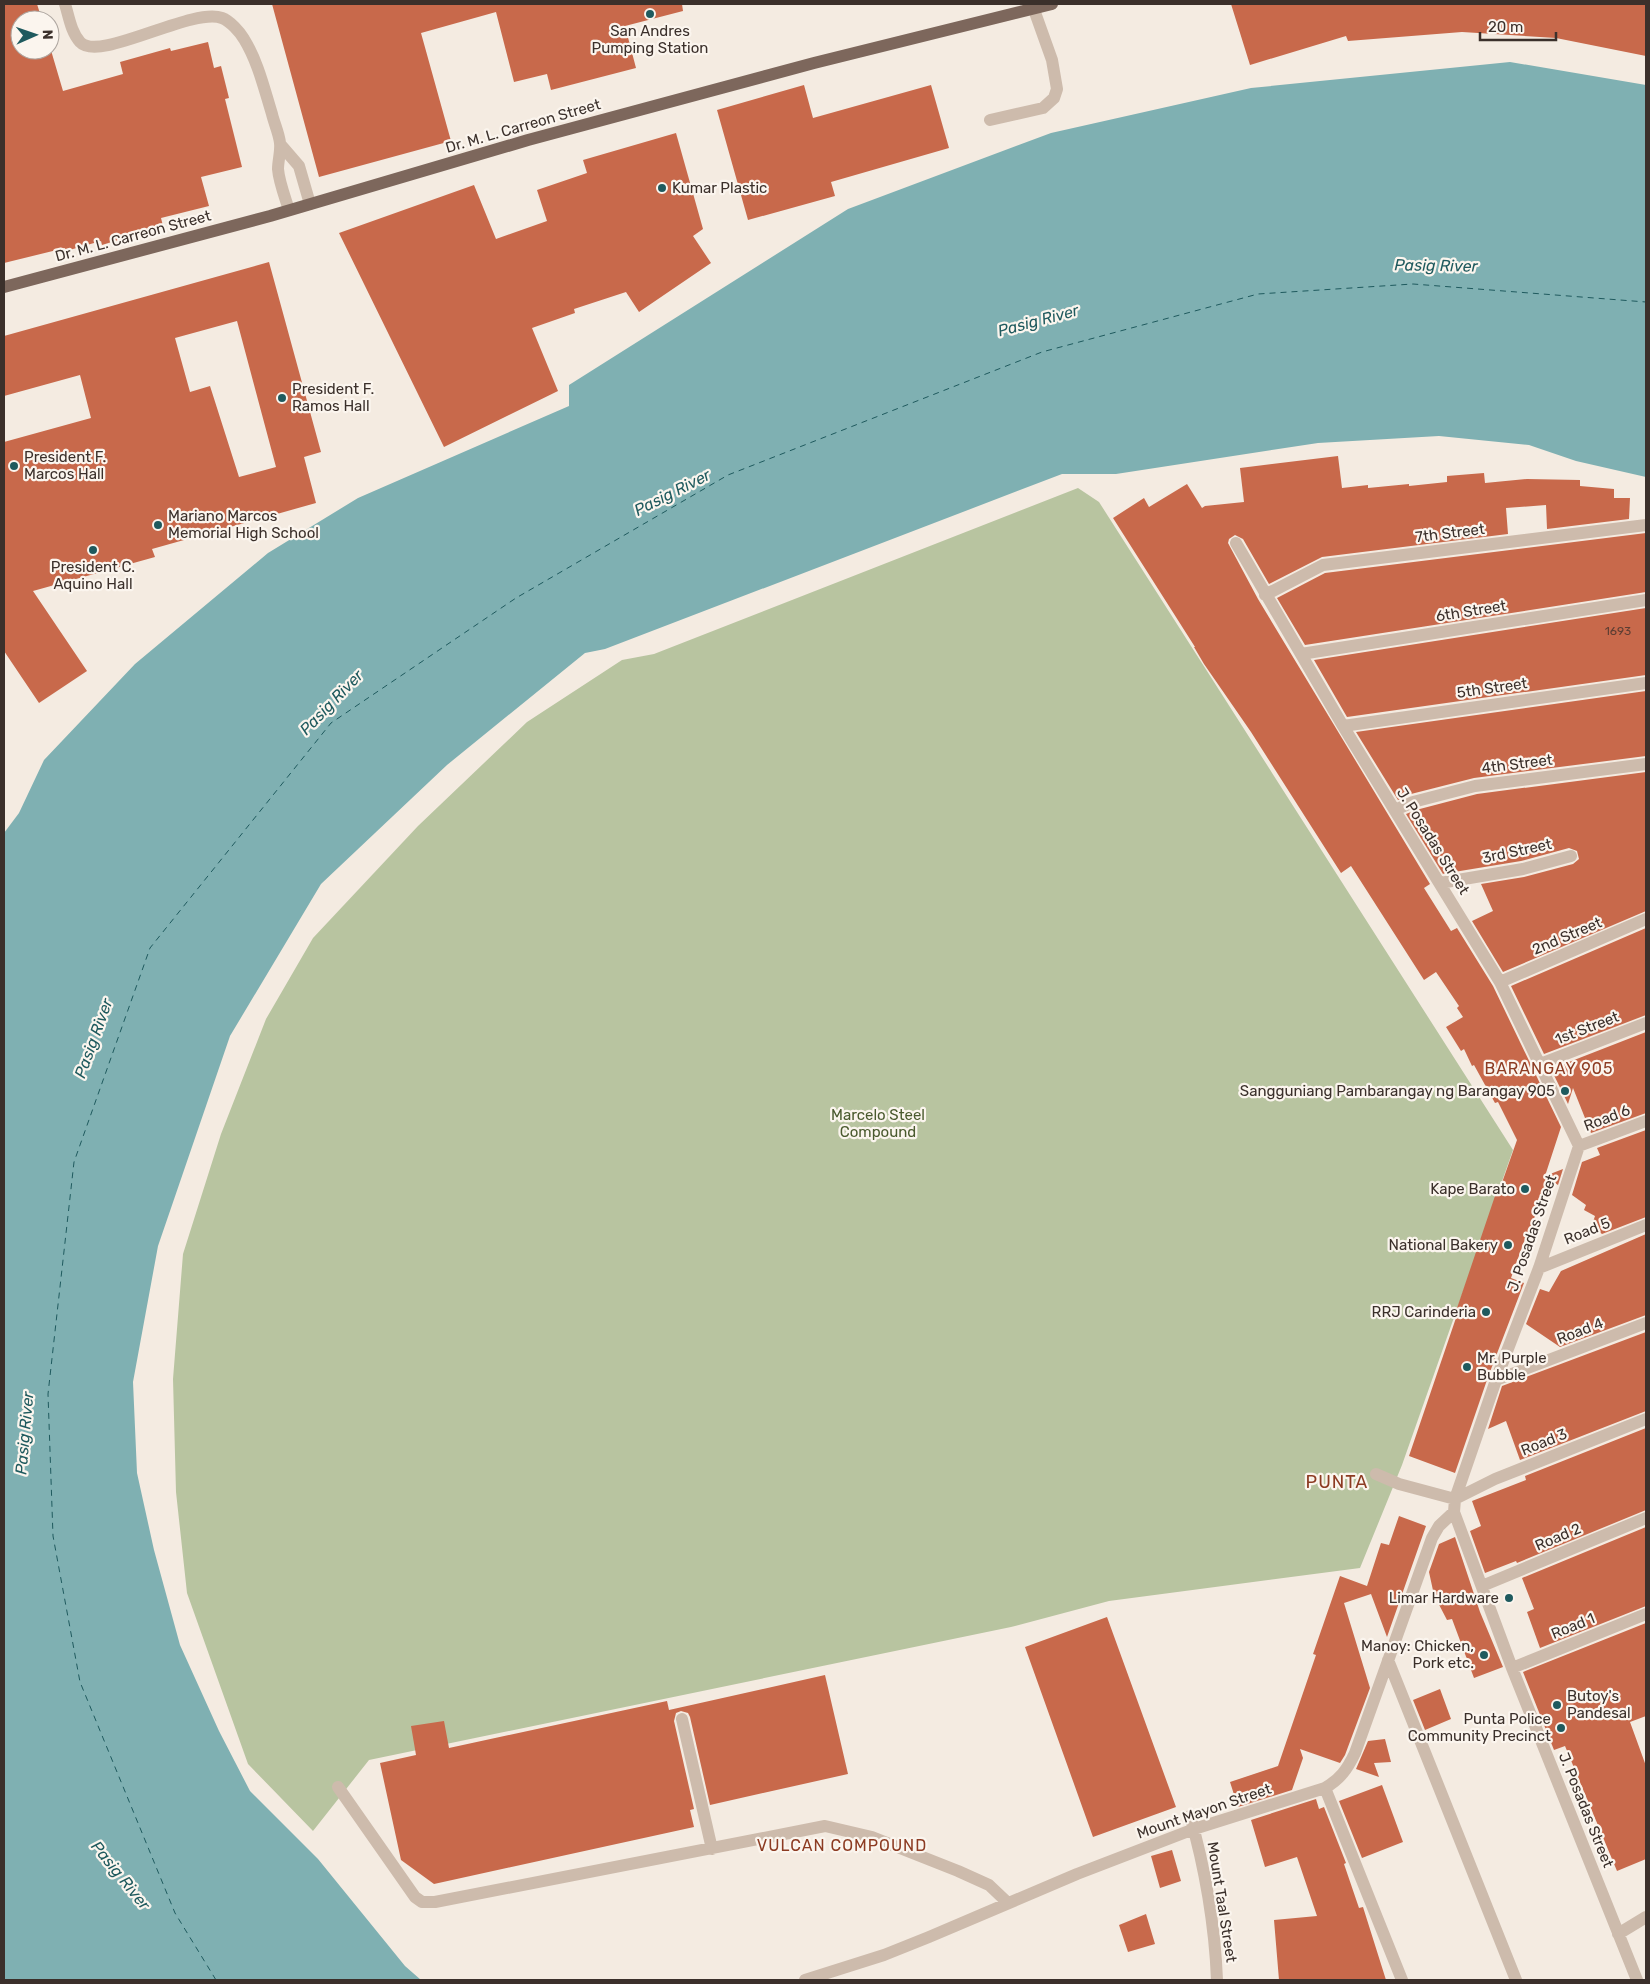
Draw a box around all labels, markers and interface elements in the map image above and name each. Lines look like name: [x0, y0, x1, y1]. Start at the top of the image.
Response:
marker: San Andres Pumping Station: [644, 8, 656, 20]
north arrow: [10, 10, 60, 60]
scale bar: [1480, 10, 1556, 42]
text: 20 m: [1488, 18, 1523, 36]
place label: San Andres Pumping Station: [592, 22, 708, 57]
text: N: [39, 29, 56, 40]
street label: Dr. M. L. Carreon Street: [443, 95, 603, 157]
place label: Kumar Plastic: [672, 179, 767, 197]
marker: Kumar Plastic: [656, 182, 668, 194]
street label: Dr. M. L. Carreon Street: [53, 207, 213, 265]
water label: Pasig River: [1394, 255, 1479, 276]
water label: Pasig River: [995, 300, 1082, 340]
place label: President F. Ramos Hall: [292, 380, 374, 415]
marker: President F. Ramos Hall: [276, 392, 288, 404]
place label: President F. Marcos Hall: [24, 448, 106, 483]
marker: President F. Marcos Hall: [8, 460, 20, 472]
water label: Pasig River: [631, 465, 714, 520]
place label: Mariano Marcos Memorial High School: [168, 507, 319, 542]
marker: Mariano Marcos Memorial High School: [152, 519, 164, 531]
street label: 7th Street: [1414, 520, 1486, 546]
marker: President C. Aquino Hall: [87, 544, 99, 556]
place label: President C. Aquino Hall: [51, 558, 135, 593]
street label: 6th Street: [1434, 597, 1508, 625]
house number: 1693: [1605, 624, 1631, 638]
water label: Pasig River: [296, 665, 368, 739]
street label: 5th Street: [1456, 674, 1529, 702]
street label: 4th Street: [1480, 751, 1554, 777]
street label: J. Posadas Street: [1393, 784, 1473, 898]
street label: 3rd Street: [1481, 835, 1553, 867]
street label: 2nd Street: [1529, 913, 1605, 959]
water label: Pasig River: [70, 995, 117, 1081]
street label: 1st Street: [1553, 1008, 1622, 1048]
district label: BARANGAY 905: [1485, 1059, 1613, 1078]
place label: Sangguniang Pambarangay ng Barangay 905: [1240, 1082, 1555, 1100]
marker: Sangguniang Pambarangay ng Barangay 905: [1559, 1085, 1571, 1097]
street label: Road 6: [1581, 1101, 1633, 1135]
park label: Marcelo Steel Compound: [831, 1106, 925, 1141]
street label: J. Posadas Street: [1504, 1172, 1561, 1294]
place label: Kape Barato: [1430, 1180, 1515, 1198]
marker: Kape Barato: [1519, 1183, 1531, 1195]
street label: Road 5: [1561, 1214, 1613, 1248]
place label: National Bakery: [1389, 1236, 1498, 1254]
marker: National Bakery: [1502, 1239, 1514, 1251]
place label: RRJ Carinderia: [1372, 1303, 1476, 1321]
marker: RRJ Carinderia: [1480, 1306, 1492, 1318]
street label: Road 4: [1554, 1314, 1606, 1348]
place label: Mr. Purple Bubble: [1477, 1349, 1547, 1384]
marker: Mr. Purple Bubble: [1461, 1361, 1473, 1373]
water label: Pasig River: [11, 1390, 38, 1475]
street label: Road 3: [1518, 1425, 1570, 1459]
district label: PUNTA: [1306, 1471, 1368, 1493]
street label: Road 2: [1532, 1519, 1584, 1555]
place label: Limar Hardware: [1389, 1589, 1499, 1607]
marker: Limar Hardware: [1503, 1592, 1515, 1604]
street label: Road 1: [1548, 1609, 1598, 1643]
place label: Manoy: Chicken, Pork etc.: [1361, 1637, 1474, 1672]
marker: Manoy: Chicken, Pork etc.: [1478, 1649, 1490, 1661]
place label: Butoy's Pandesal: [1567, 1687, 1631, 1722]
marker: Butoy's Pandesal: [1551, 1699, 1563, 1711]
place label: Punta Police Community Precinct: [1408, 1710, 1551, 1745]
marker: Punta Police Community Precinct: [1555, 1722, 1567, 1734]
street label: J. Posadas Street: [1555, 1750, 1617, 1870]
street label: Mount Mayon Street: [1134, 1780, 1274, 1842]
district label: VULCAN COMPOUND: [757, 1836, 927, 1855]
water label: Pasig River: [87, 1837, 155, 1914]
street label: Mount Taal Street: [1204, 1840, 1240, 1964]

